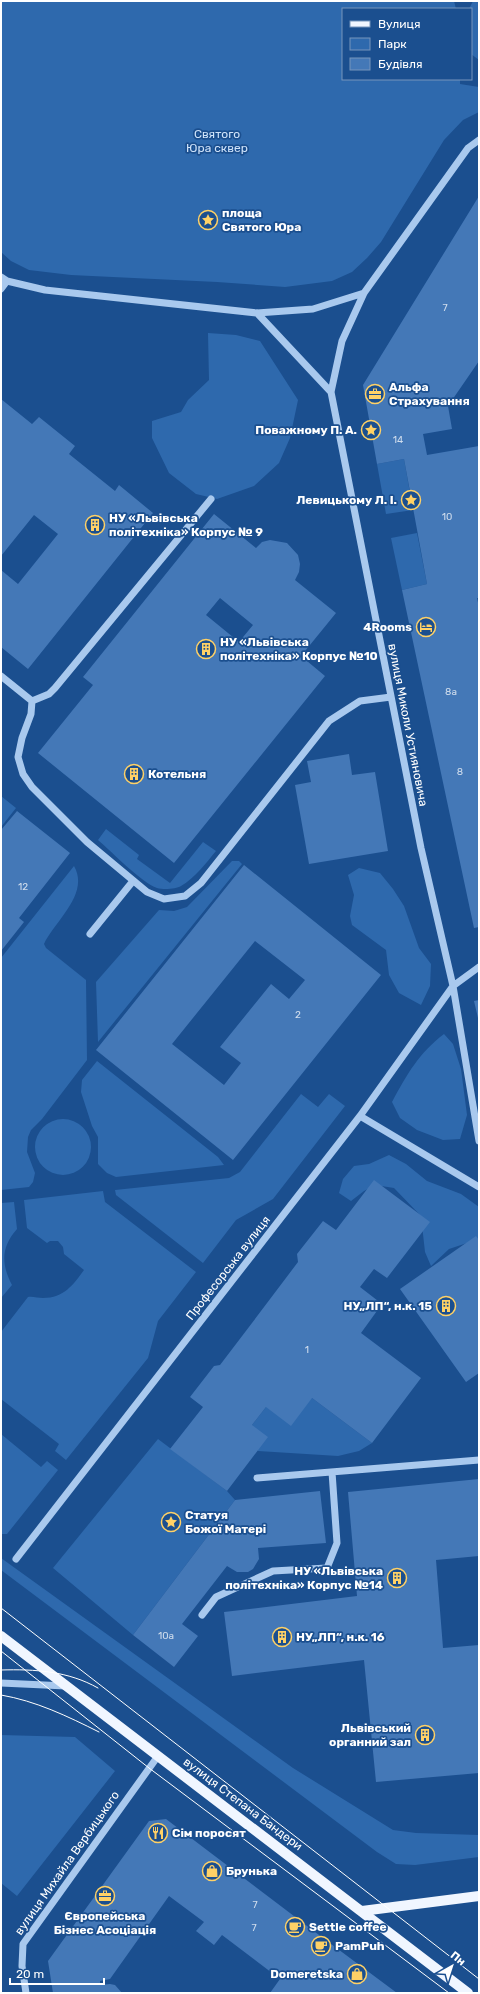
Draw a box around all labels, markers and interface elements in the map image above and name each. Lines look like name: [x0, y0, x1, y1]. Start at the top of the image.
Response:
legend: [342, 8, 472, 80]
text: Вулиця: [378, 17, 420, 31]
text: Парк: [378, 37, 407, 51]
text: Будівля: [378, 57, 423, 71]
park label: Святого Юра сквер: [186, 127, 248, 155]
place label: площа Святого Юра: [222, 206, 301, 234]
place icon: площа Святого Юра: [197, 209, 219, 231]
house number: 7: [442, 302, 448, 314]
place label: Альфа Страхування: [389, 380, 470, 408]
office icon: Альфа Страхування: [364, 383, 386, 405]
place icon: Поважному П. А.: [360, 419, 382, 441]
place label: Поважному П. А.: [255, 423, 357, 437]
house number: 14: [393, 434, 403, 446]
place icon: Левицькому Л. І.: [400, 489, 422, 511]
place label: Левицькому Л. І.: [296, 493, 397, 507]
place label: НУ «Львівська політехніка» Корпус № 9: [109, 511, 263, 539]
house number: 10: [442, 511, 452, 523]
building icon: НУ «Львівська політехніка» Корпус № 9: [84, 514, 106, 536]
hotel icon: 4Rooms: [415, 616, 437, 638]
place label: 4Rooms: [363, 620, 412, 634]
place label: НУ «Львівська політехніка» Корпус №10: [220, 635, 378, 663]
building icon: НУ «Львівська політехніка» Корпус №10: [195, 638, 217, 660]
street label: вулиця Миколи Устияновича: [385, 642, 431, 808]
house number: 8а: [445, 686, 457, 698]
building icon: Котельня: [123, 763, 145, 785]
house number: 8: [457, 766, 463, 778]
place label: Котельня: [148, 767, 206, 781]
house number: 12: [18, 881, 28, 893]
house number: 2: [295, 1009, 301, 1021]
street label: Професорська вулиця: [183, 1213, 273, 1323]
building icon: НУ„ЛП“, н.к. 15: [435, 1295, 457, 1317]
place label: НУ„ЛП“, н.к. 15: [343, 1299, 432, 1313]
house number: 1: [305, 1344, 309, 1356]
place label: Статуя Божої Матері: [185, 1508, 266, 1536]
place icon: Статуя Божої Матері: [160, 1511, 182, 1533]
place label: НУ «Львівська політехніка» Корпус №14: [225, 1564, 383, 1592]
building icon: НУ «Львівська політехніка» Корпус №14: [386, 1567, 408, 1589]
building icon: НУ„ЛП“, н.к. 16: [271, 1626, 293, 1648]
house number: 10а: [158, 1630, 174, 1642]
place label: НУ„ЛП“, н.к. 16: [296, 1630, 385, 1644]
place label: Львівський органний зал: [329, 1721, 411, 1749]
building icon: Львівський органний зал: [414, 1724, 436, 1746]
street label: вулиця Степана Бандери: [181, 1755, 305, 1853]
street label: вулиця Михайла Вербицького: [12, 1788, 122, 1938]
restaurant icon: Сім поросят: [147, 1822, 169, 1844]
place label: Сім поросят: [172, 1826, 246, 1840]
shop icon: Брунька: [201, 1860, 223, 1882]
place label: Брунька: [226, 1864, 277, 1878]
office icon: Європейська Бізнес Асоціація: [94, 1885, 116, 1907]
house number: 7: [252, 1899, 258, 1911]
place label: Європейська Бізнес Асоціація: [54, 1909, 156, 1937]
cafe icon: Settle coffee: [284, 1916, 306, 1938]
place label: Settle coffee: [309, 1920, 387, 1934]
house number: 7: [251, 1922, 257, 1934]
cafe icon: PamPuh: [310, 1935, 332, 1957]
place label: PamPuh: [335, 1939, 385, 1953]
north arrow: [432, 1946, 472, 1986]
text: Пн: [448, 1949, 468, 1968]
scale bar: [10, 1960, 104, 1986]
shop icon: Domeretska: [346, 1963, 368, 1985]
text: 20 m: [16, 1967, 44, 1981]
place label: Domeretska: [270, 1967, 343, 1981]

